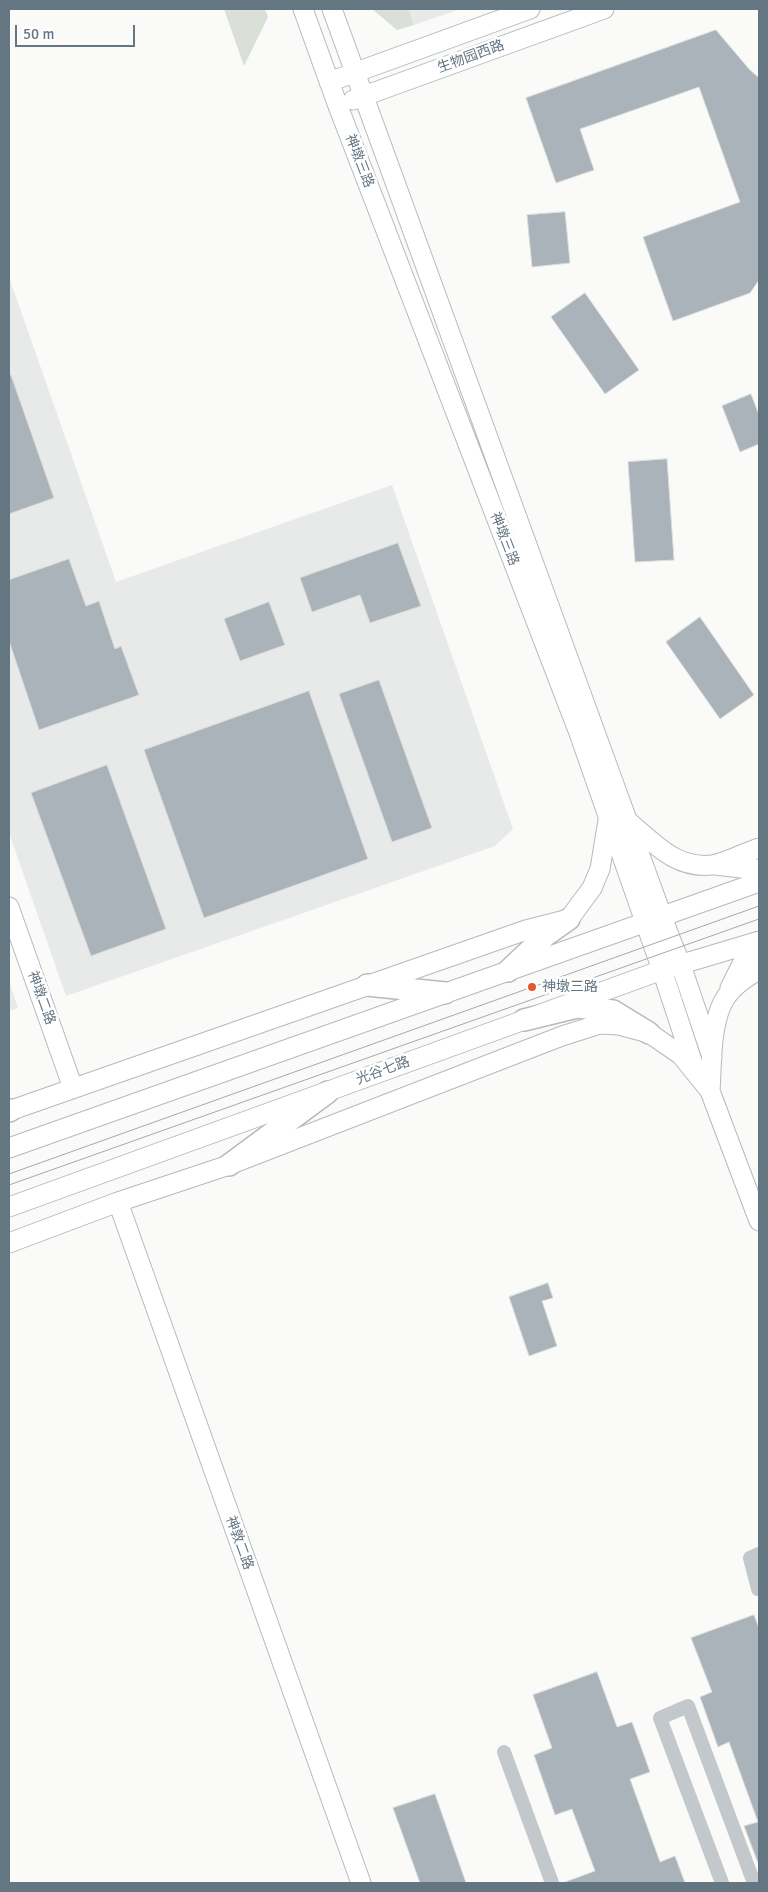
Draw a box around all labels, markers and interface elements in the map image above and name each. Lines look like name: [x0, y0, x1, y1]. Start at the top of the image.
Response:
scale bar: [18, 15, 138, 47]
text: 50 m: [23, 25, 54, 43]
street label: 生物园西路: [435, 37, 507, 77]
street label: 神墩三路: [341, 132, 377, 190]
street label: 神墩三路: [486, 510, 522, 568]
street label: 神墩二路: [24, 969, 58, 1027]
place label: 神墩三路: [542, 979, 598, 995]
marker: 神墩三路: [526, 981, 538, 993]
street label: 光谷七路: [354, 1054, 412, 1088]
street label: 神敦二路: [222, 1514, 256, 1572]

